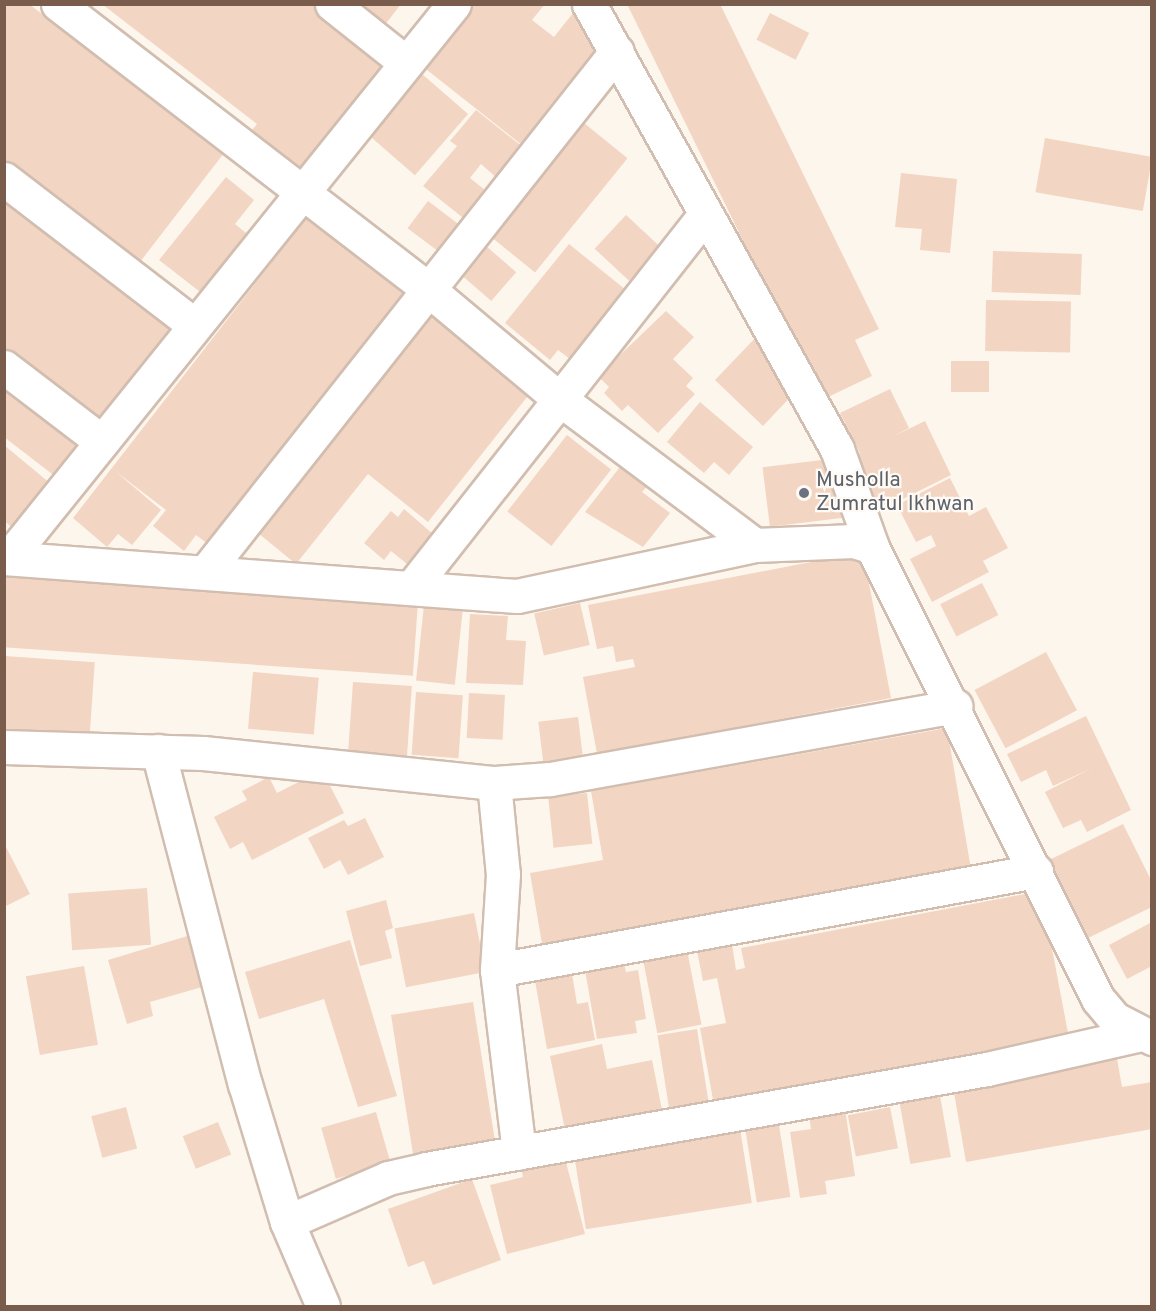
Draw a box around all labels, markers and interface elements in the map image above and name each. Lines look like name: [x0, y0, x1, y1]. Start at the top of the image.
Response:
place label: Musholla Zumratul Ikhwan: [816, 468, 974, 518]
marker: Musholla Zumratul Ikhwan: [797, 486, 811, 500]

